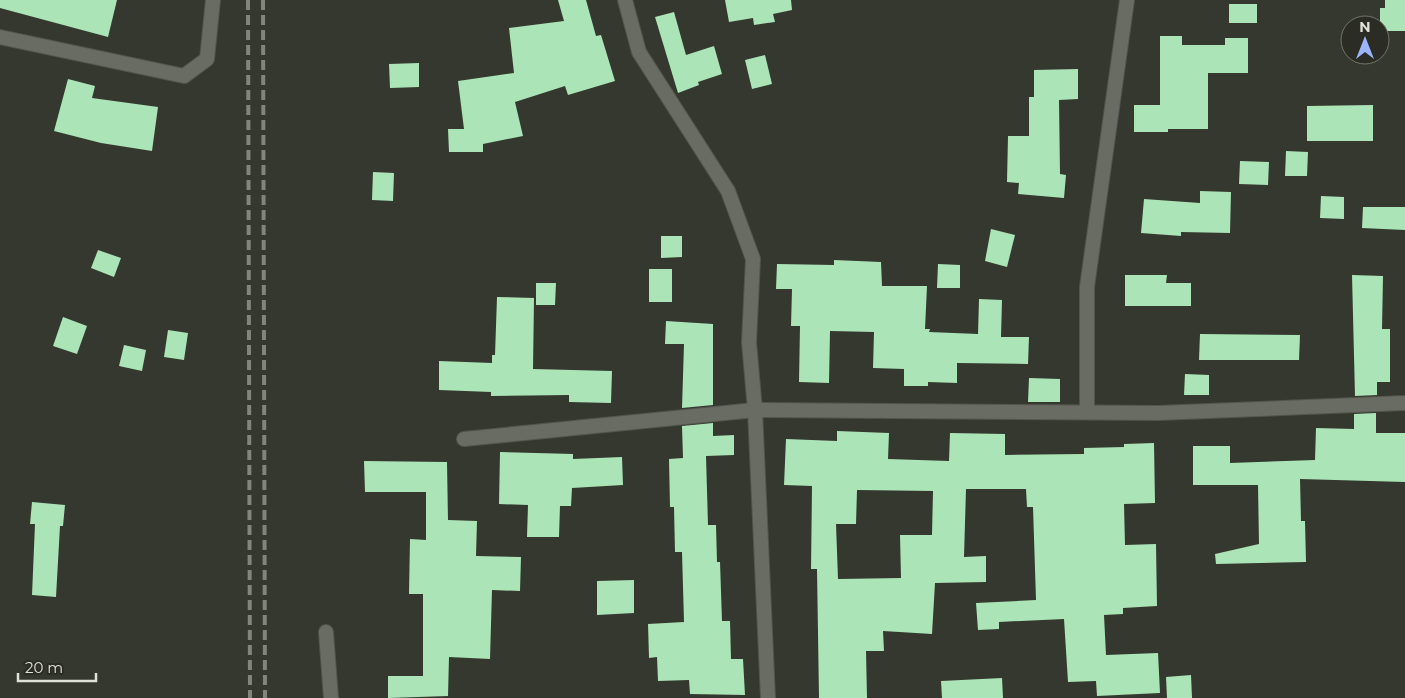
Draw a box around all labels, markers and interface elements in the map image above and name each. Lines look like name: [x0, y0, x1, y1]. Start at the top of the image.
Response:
north arrow: [1340, 15, 1390, 65]
text: N: [1359, 18, 1371, 36]
scale bar: [18, 650, 95, 682]
text: 20 m: [25, 658, 63, 677]

